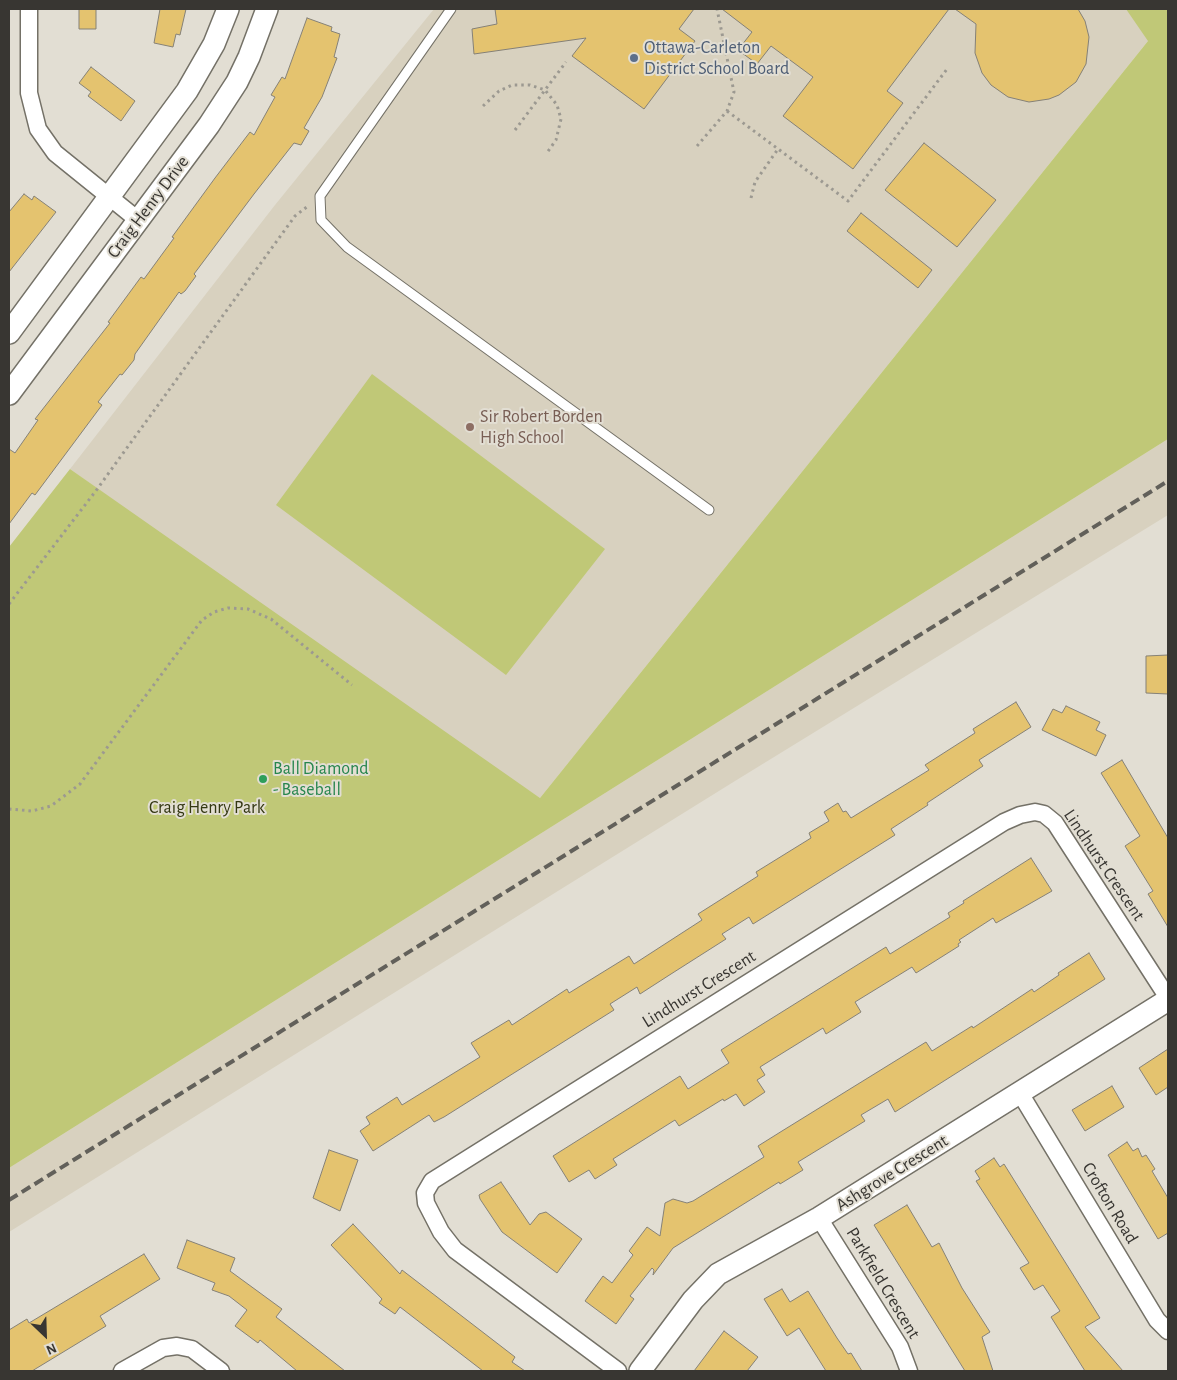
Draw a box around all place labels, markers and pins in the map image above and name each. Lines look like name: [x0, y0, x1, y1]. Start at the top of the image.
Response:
place label: Ottawa-Carleton District School Board: [644, 37, 789, 80]
marker: Ottawa-Carleton District School Board: [628, 52, 640, 64]
place label: Sir Robert Borden High School: [480, 406, 603, 448]
marker: Sir Robert Borden High School: [464, 421, 476, 433]
place label: Ball Diamond - Baseball: [273, 758, 369, 801]
marker: Ball Diamond - Baseball: [257, 773, 269, 785]

